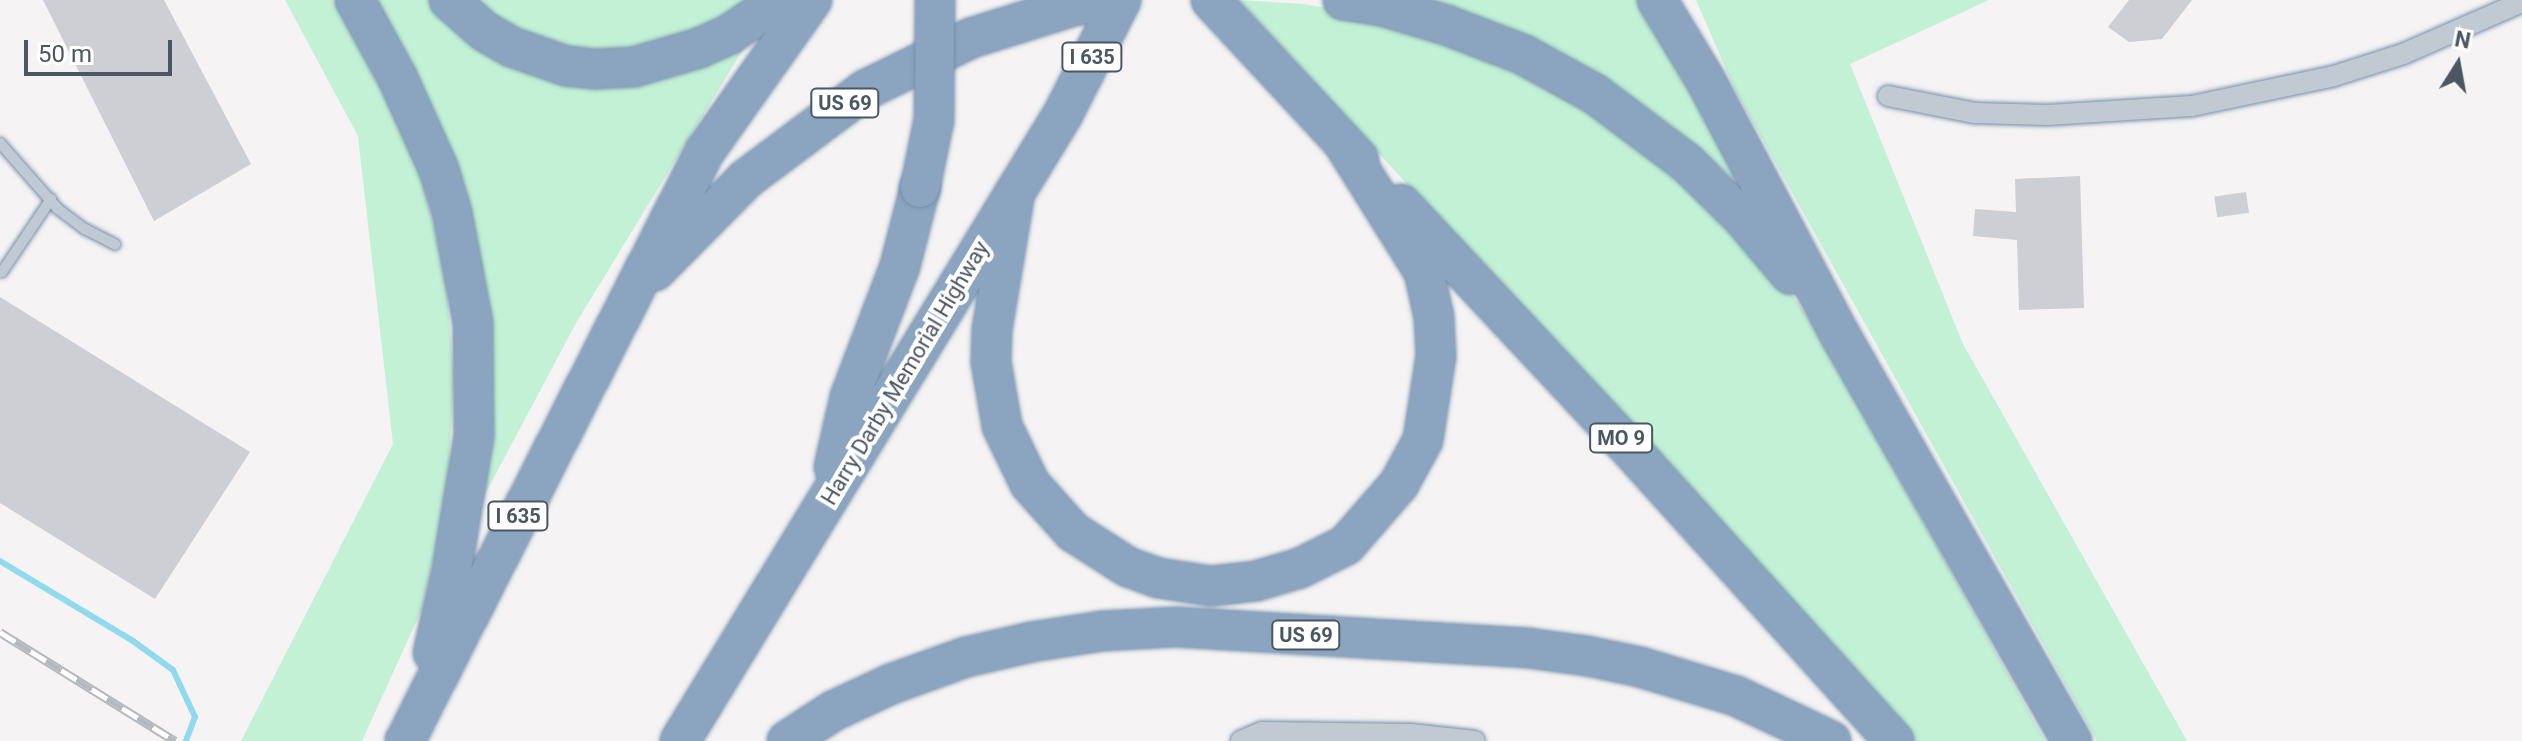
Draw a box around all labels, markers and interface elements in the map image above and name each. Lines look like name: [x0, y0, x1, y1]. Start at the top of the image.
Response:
scale bar: [28, 24, 176, 74]
north arrow: [2418, 24, 2498, 104]
text: N: [2453, 26, 2473, 54]
text: 50 m: [38, 40, 92, 68]
road number: I 635: [1060, 41, 1124, 73]
road number: US 69: [809, 87, 881, 119]
street label: Harry Darby Memorial Highway: [816, 236, 994, 510]
road number: MO 9: [1589, 422, 1653, 454]
road number: I 635: [486, 500, 550, 532]
road number: US 69: [1270, 619, 1342, 651]

